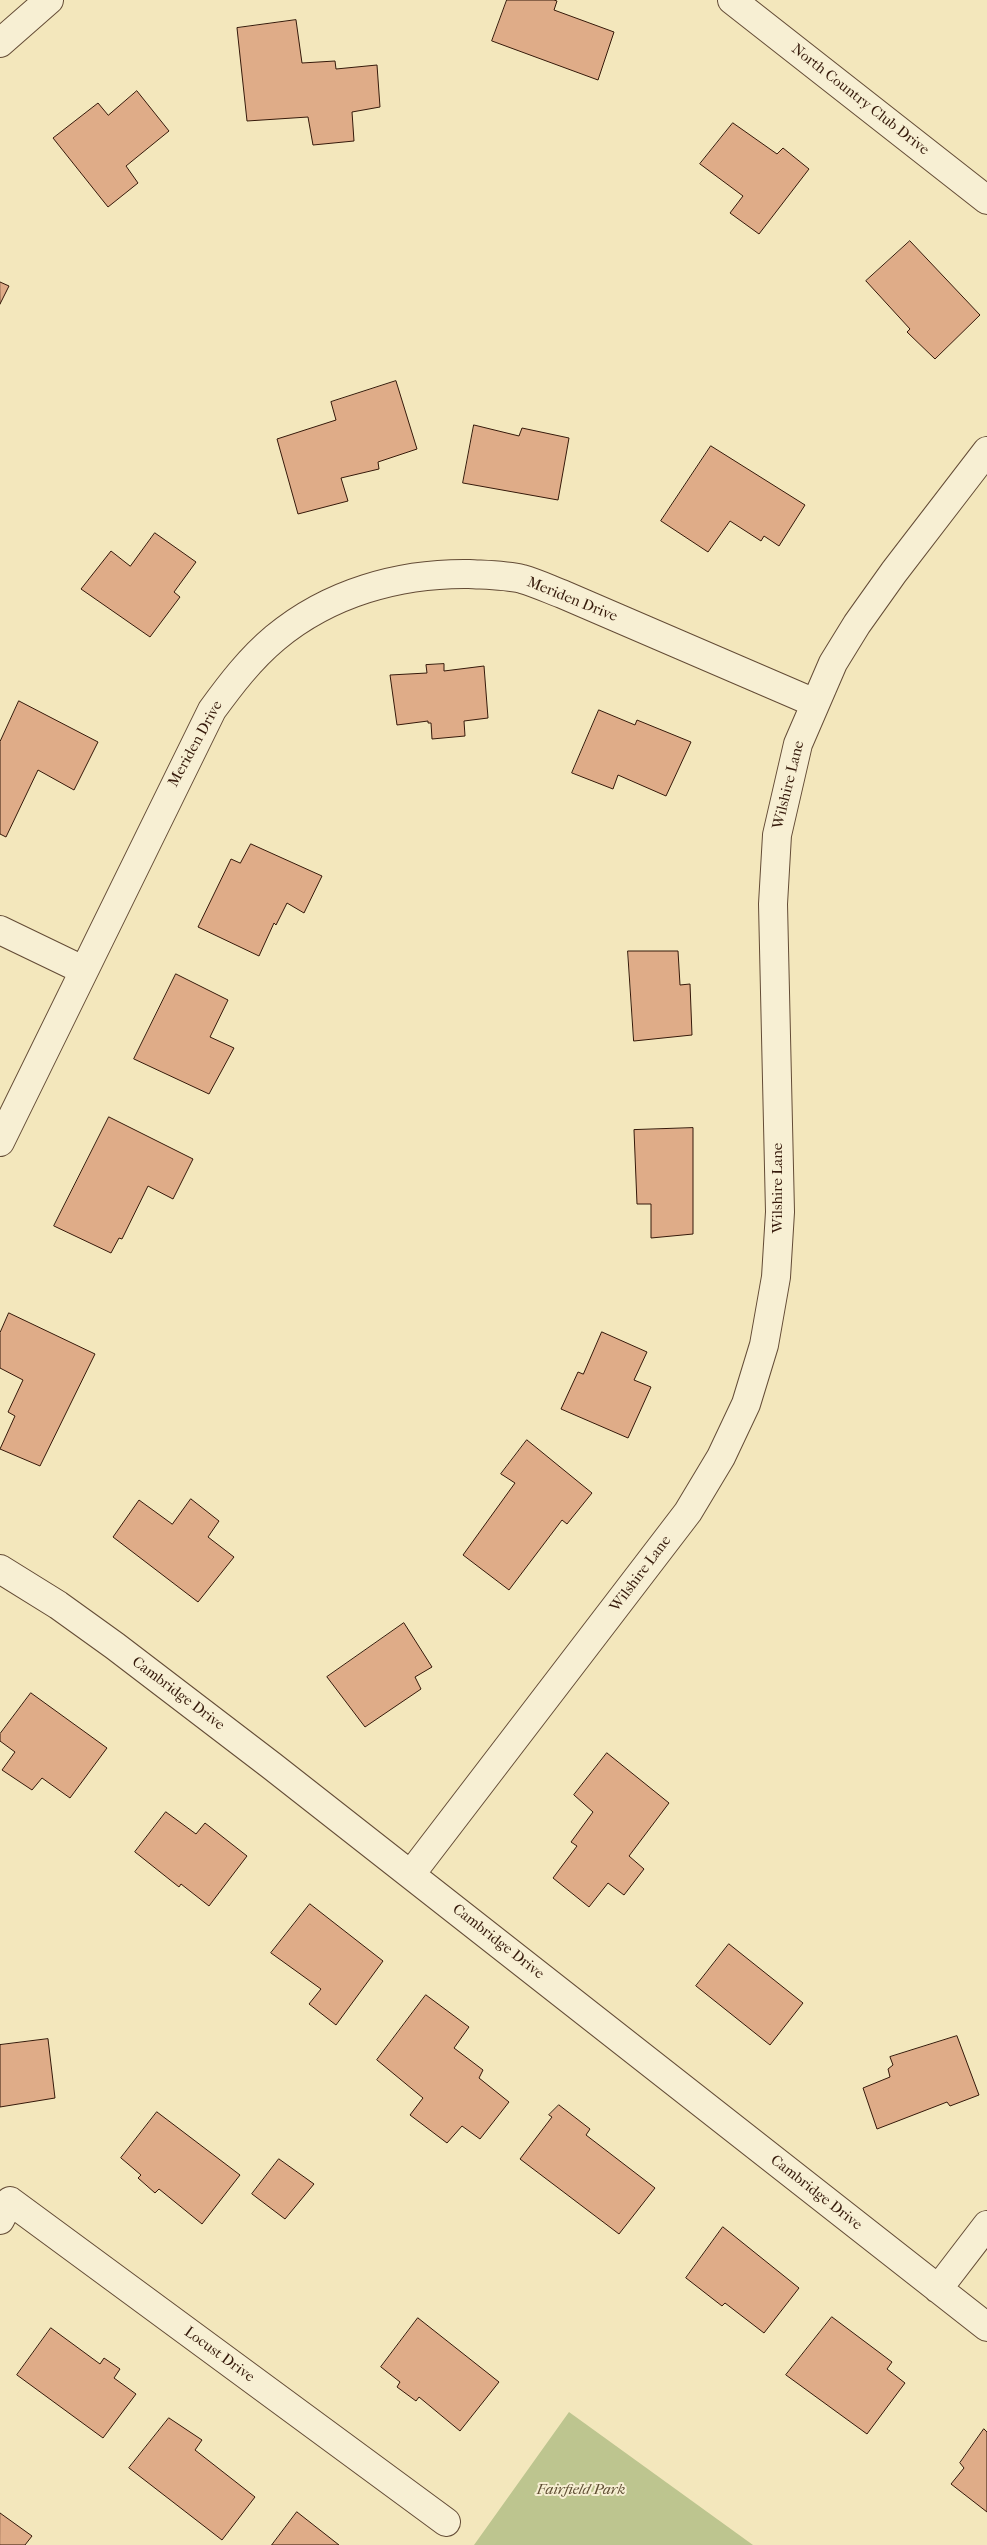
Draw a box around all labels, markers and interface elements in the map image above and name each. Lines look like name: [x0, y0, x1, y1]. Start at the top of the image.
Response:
street label: North Country Club Drive: [788, 41, 932, 159]
street label: Meriden Drive: [524, 574, 620, 626]
street label: Meriden Drive: [165, 698, 227, 790]
street label: Wilshire Lane: [769, 739, 809, 831]
street label: Wilshire Lane: [769, 1143, 787, 1233]
street label: Wilshire Lane: [607, 1532, 675, 1616]
street label: Cambridge Drive: [128, 1653, 228, 1735]
street label: Cambridge Drive: [449, 1901, 547, 1983]
street label: Cambridge Drive: [767, 2152, 865, 2234]
street label: Locust Drive: [180, 2323, 258, 2387]
park label: Fairfield Park: [537, 2481, 625, 2499]

